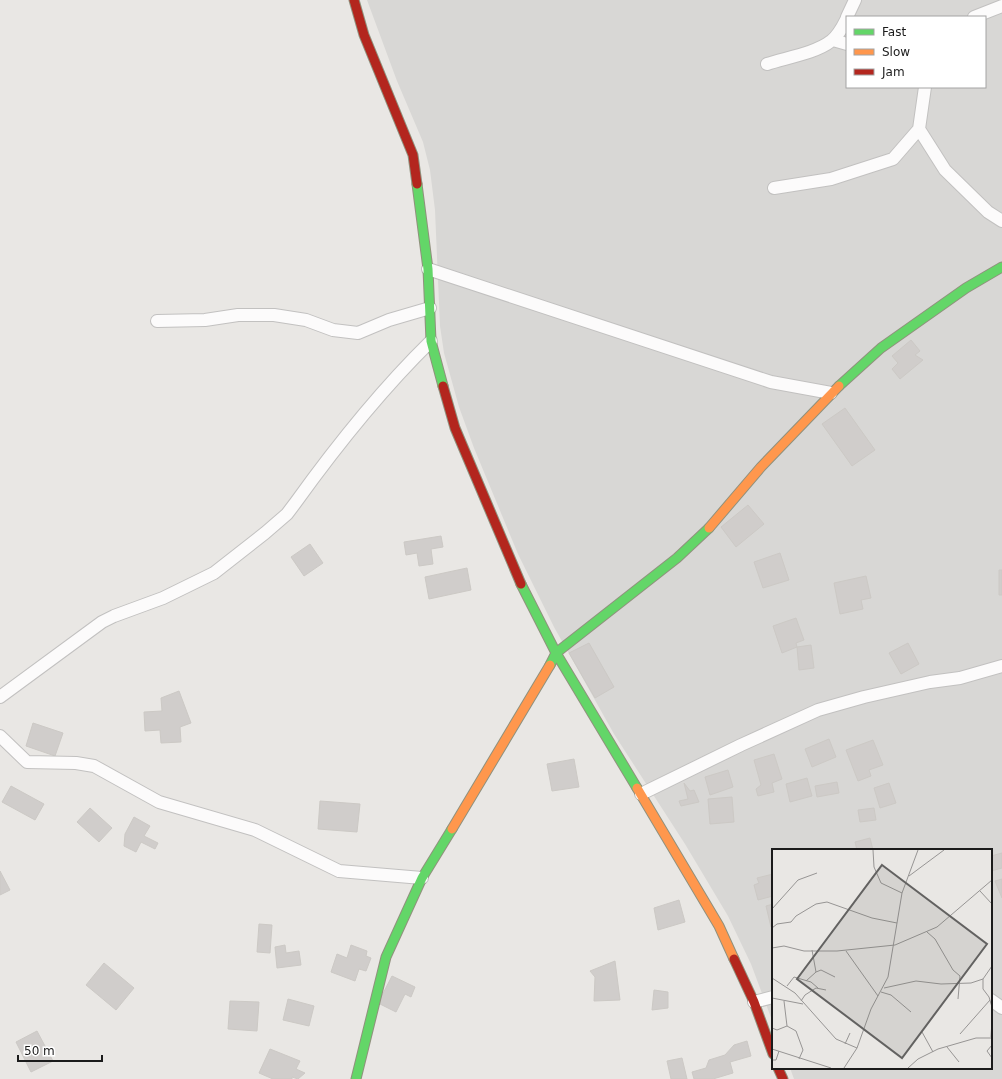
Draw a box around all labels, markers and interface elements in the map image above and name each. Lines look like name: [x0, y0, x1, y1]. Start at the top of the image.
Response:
legend: [846, 16, 986, 88]
text: Fast: [882, 25, 906, 39]
text: Slow: [882, 45, 910, 59]
text: Jam: [881, 65, 905, 79]
inset map: [772, 849, 992, 1069]
scale bar: [18, 1037, 102, 1063]
text: 50 m: [24, 1044, 55, 1058]

